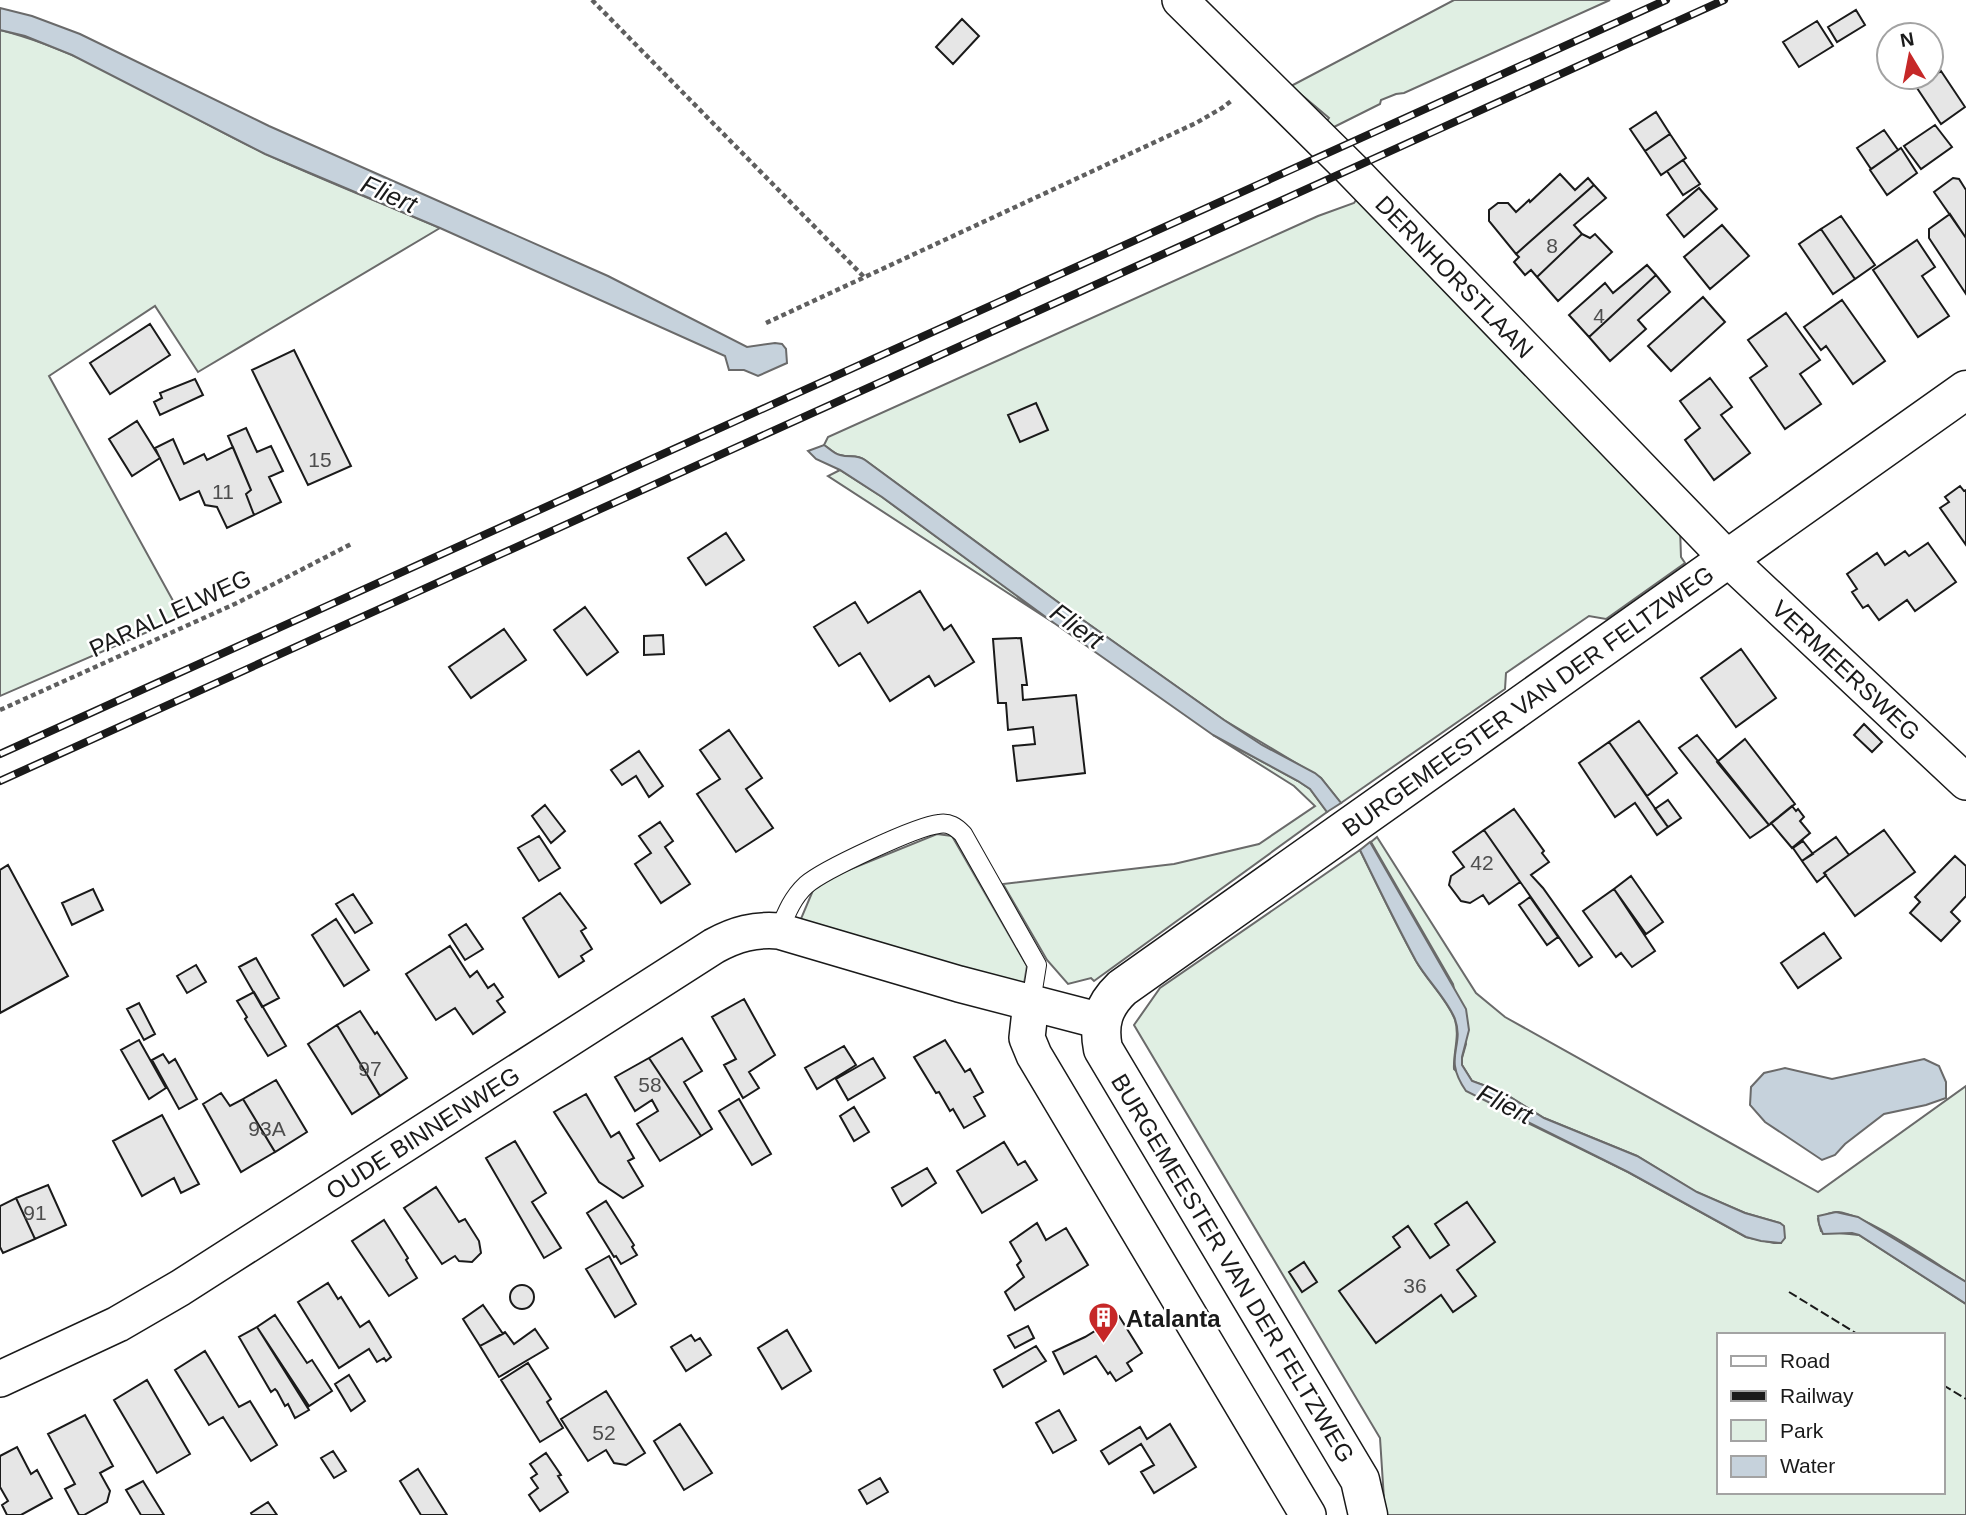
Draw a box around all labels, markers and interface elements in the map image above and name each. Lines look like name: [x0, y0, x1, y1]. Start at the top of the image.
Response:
north arrow: [1875, 21, 1945, 91]
text: N: [1899, 28, 1916, 51]
water label: Fliert: [357, 169, 423, 220]
street label: DERNHORSTLAAN: [1371, 190, 1539, 363]
house number: 8: [1546, 234, 1558, 257]
house number: 4: [1593, 304, 1605, 327]
house number: 15: [308, 448, 332, 471]
house number: 11: [212, 480, 234, 503]
street label: BURGEMEESTER VAN DER FELTZWEG: [1337, 560, 1718, 841]
street label: PARALLELWEG: [85, 564, 255, 662]
street label: VERMEERSWEG: [1767, 594, 1926, 745]
water label: Fliert: [1045, 597, 1111, 656]
house number: 42: [1470, 851, 1494, 874]
house number: 97: [358, 1057, 382, 1080]
street label: OUDE BINNENWEG: [321, 1061, 524, 1204]
street label: BURGEMEESTER VAN DER FELTZWEG: [1106, 1069, 1360, 1467]
house number: 58: [638, 1073, 662, 1096]
water label: Fliert: [1472, 1078, 1539, 1131]
house number: 93A: [248, 1117, 286, 1140]
house number: 91: [23, 1201, 47, 1224]
house number: 36: [1403, 1274, 1427, 1297]
building icon: Atalanta: [1086, 1301, 1120, 1345]
place label: Atalanta: [1126, 1305, 1221, 1332]
legend: [1717, 1333, 1945, 1494]
text: Road: [1780, 1349, 1830, 1372]
text: Railway: [1780, 1384, 1854, 1407]
text: Park: [1780, 1419, 1824, 1442]
house number: 52: [592, 1421, 616, 1444]
text: Water: [1780, 1454, 1835, 1477]

